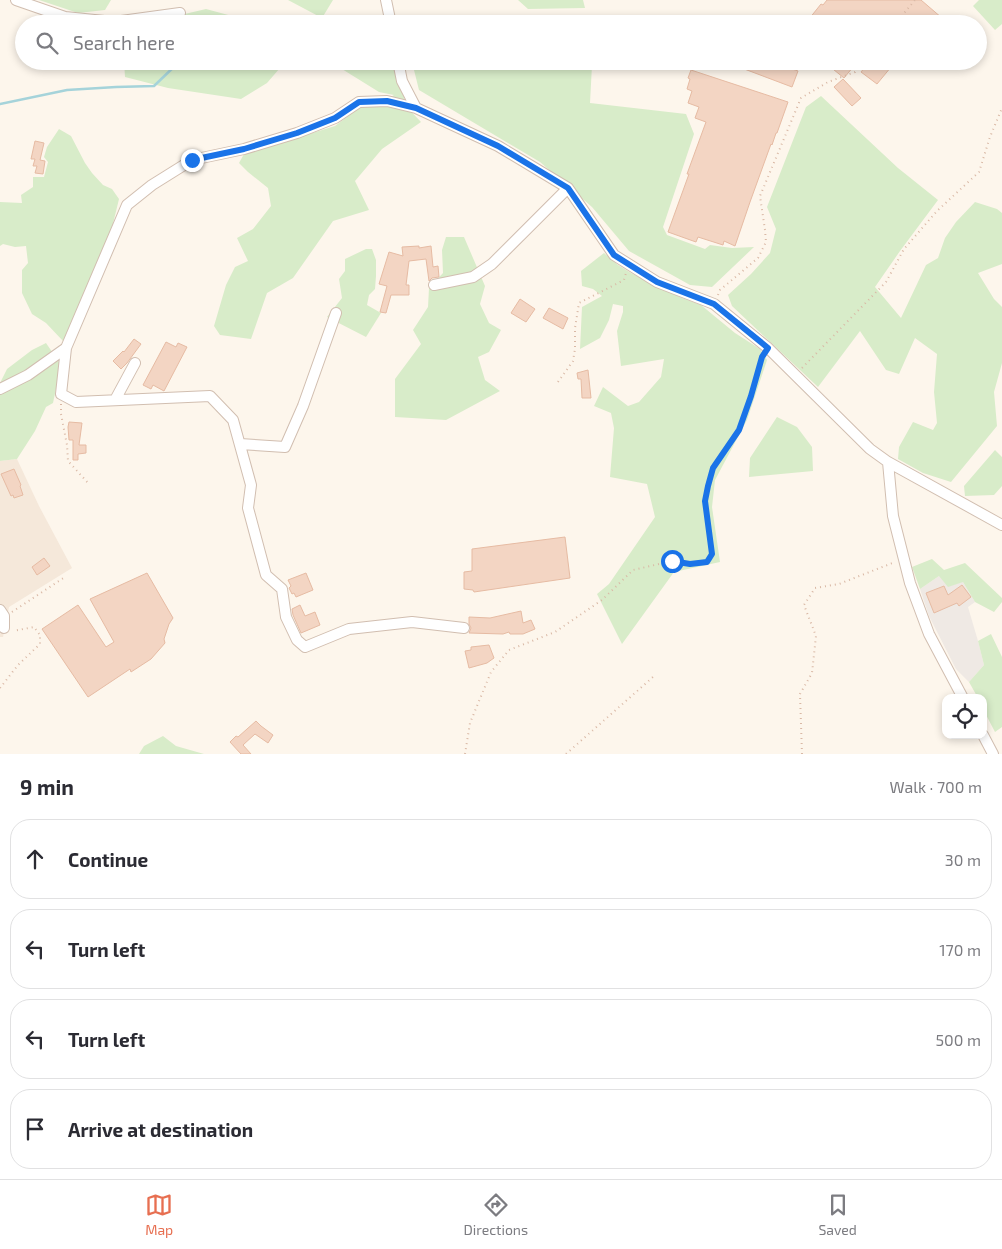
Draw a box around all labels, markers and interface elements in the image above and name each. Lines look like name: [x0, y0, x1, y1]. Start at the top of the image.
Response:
search box: [15, 15, 987, 70]
icon: search: [33, 29, 61, 57]
text: Search here: [73, 31, 175, 54]
route end: [181, 149, 204, 172]
route start: [661, 550, 684, 573]
map controls: [942, 694, 987, 739]
button: locate: [942, 694, 987, 739]
text: 9 min: [20, 774, 74, 799]
text: Walk · 700 m: [890, 777, 982, 796]
icon: ahead: [21, 845, 49, 873]
text: Continue: [68, 848, 148, 871]
text: 30 m: [945, 850, 981, 869]
icon: left: [21, 935, 49, 963]
text: Turn left: [68, 938, 145, 961]
text: 170 m: [939, 940, 981, 959]
icon: left: [21, 1025, 49, 1053]
text: Turn left: [68, 1028, 145, 1051]
text: 500 m: [936, 1030, 981, 1049]
icon: arrive: [21, 1115, 49, 1143]
text: Arrive at destination: [68, 1118, 253, 1141]
tab: Map: [145, 1191, 173, 1238]
tab: Directions: [464, 1191, 528, 1238]
tab: Saved: [818, 1191, 857, 1238]

